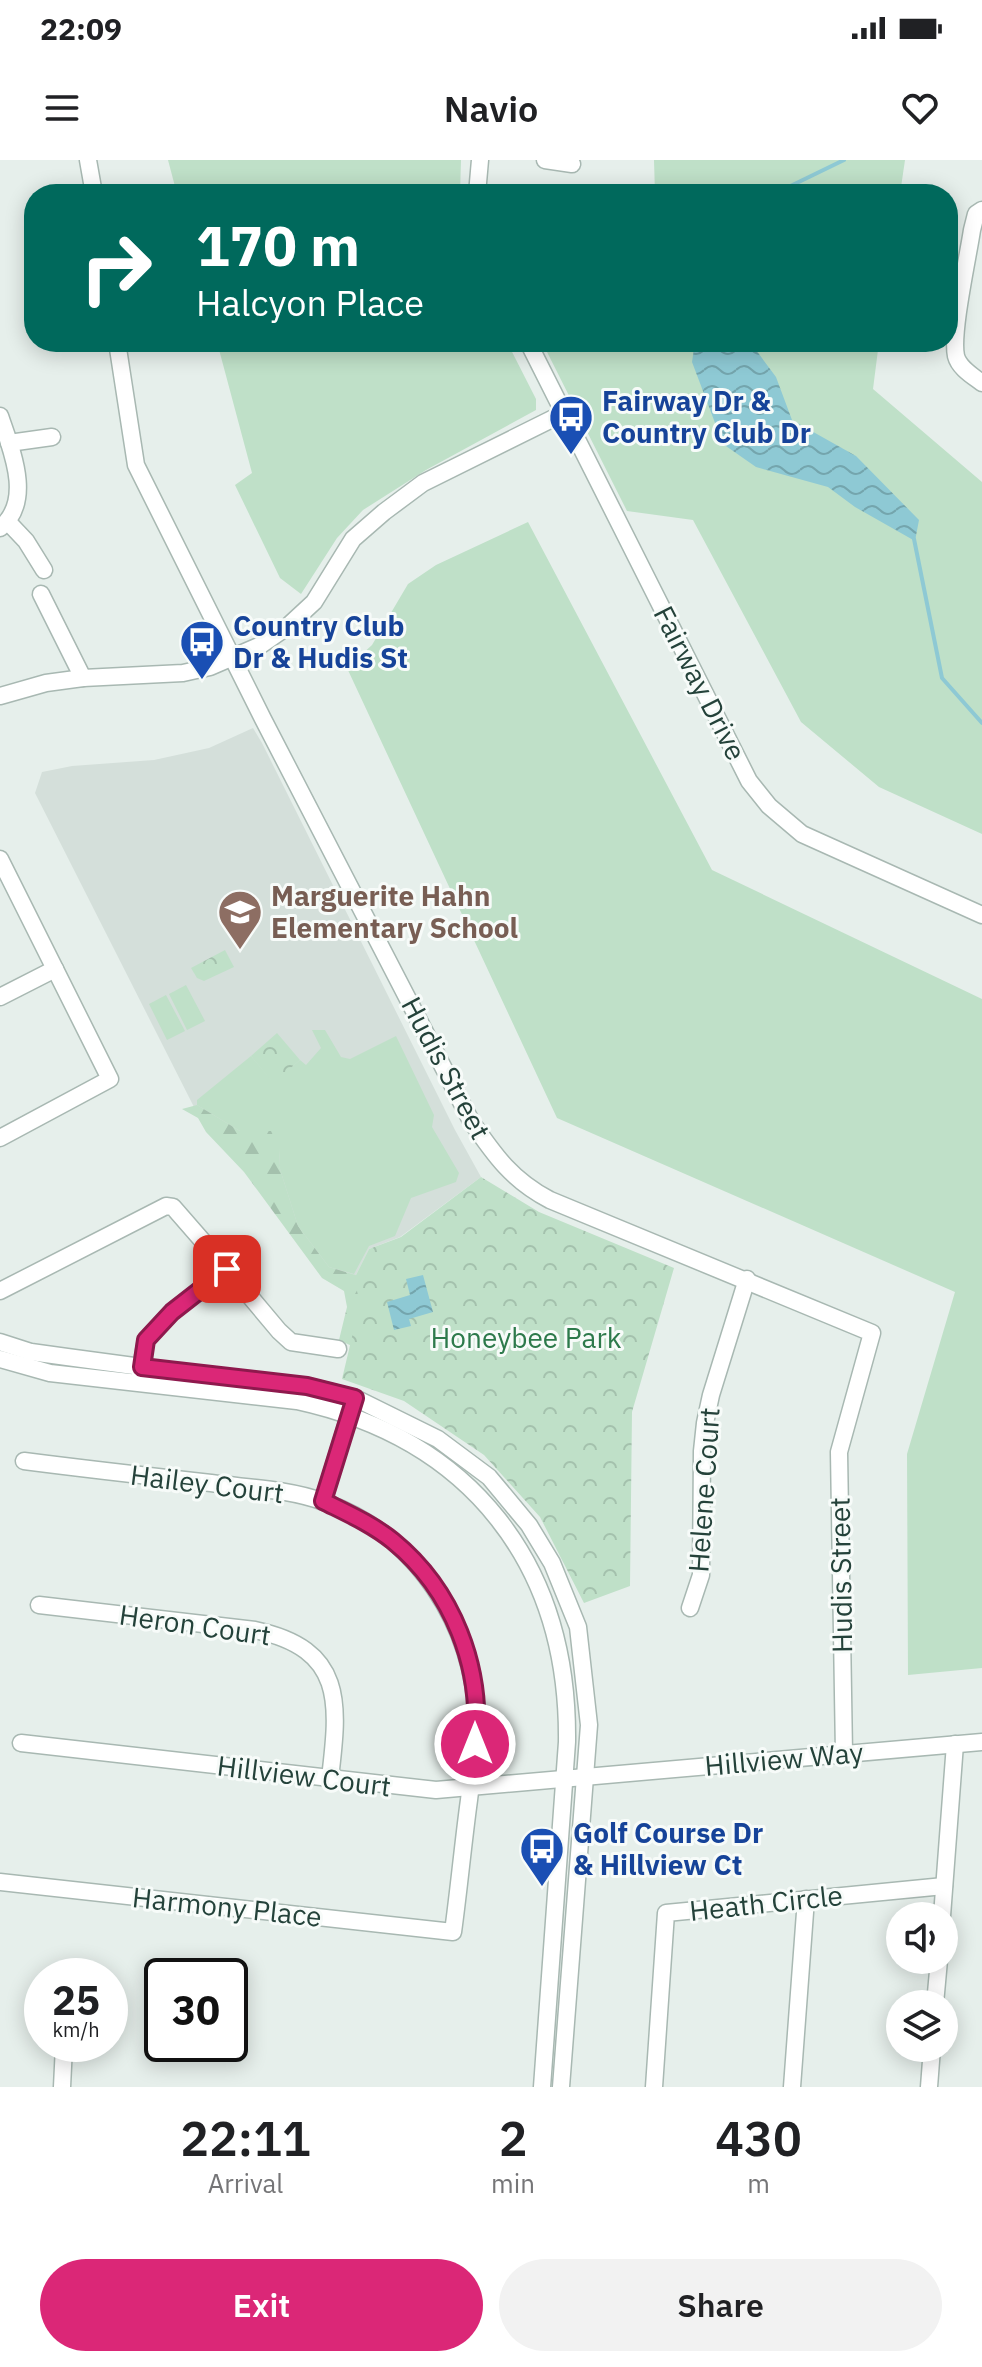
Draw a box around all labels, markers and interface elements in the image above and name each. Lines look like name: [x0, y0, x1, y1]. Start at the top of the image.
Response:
text: 22:09: [40, 9, 122, 48]
text: Navio: [444, 85, 538, 132]
icon: menu: [40, 86, 84, 130]
icon: heart: [898, 86, 942, 130]
text: 170 m: [196, 209, 360, 281]
icon: right: [64, 216, 168, 320]
text: Halcyon Place: [196, 279, 424, 326]
place label: Fairway Dr & Country Club Dr: [602, 382, 811, 451]
bus stop icon: Fairway Dr & Country Club Dr: [547, 393, 595, 456]
street label: Fairway Drive: [646, 599, 755, 766]
place label: Country Club Dr & Hudis St: [233, 607, 408, 676]
bus stop icon: Country Club Dr & Hudis St: [178, 618, 226, 681]
place label: Marguerite Hahn Elementary School: [271, 877, 518, 946]
school or university icon: Marguerite Hahn Elementary School: [216, 888, 264, 951]
street label: Hudis Street: [393, 990, 499, 1145]
pin: [193, 1235, 261, 1303]
icon: arrive: [205, 1247, 249, 1291]
park label: Honeybee Park: [431, 1319, 622, 1356]
street label: Helene Court: [679, 1406, 728, 1574]
street label: Hailey Court: [128, 1456, 286, 1511]
street label: Hudis Street: [821, 1497, 860, 1653]
street label: Heron Court: [117, 1596, 273, 1653]
position arrow: [433, 1702, 517, 1786]
street label: Hillview Way: [703, 1733, 865, 1784]
street label: Hillview Court: [215, 1746, 393, 1805]
place label: Golf Course Dr & Hillview Ct: [573, 1814, 763, 1883]
bus stop icon: Golf Course Dr & Hillview Ct: [518, 1825, 566, 1888]
street label: Heath Circle: [687, 1876, 844, 1929]
street label: Harmony Place: [131, 1878, 324, 1935]
map controls: [886, 1902, 958, 2062]
button: sound: [886, 1902, 958, 1974]
speed limit sign: 30: [144, 1958, 248, 2062]
text: 25: [52, 1974, 100, 2026]
button: layers: [886, 1990, 958, 2062]
text: km/h: [52, 2016, 100, 2043]
text: 22:11: [180, 2107, 311, 2169]
text: 2: [499, 2107, 527, 2169]
text: 430: [715, 2107, 802, 2169]
text: Arrival: [208, 2166, 283, 2200]
text: min: [491, 2166, 535, 2200]
text: m: [747, 2166, 770, 2200]
button: Exit: [40, 2259, 483, 2351]
button: Share: [499, 2259, 942, 2351]

